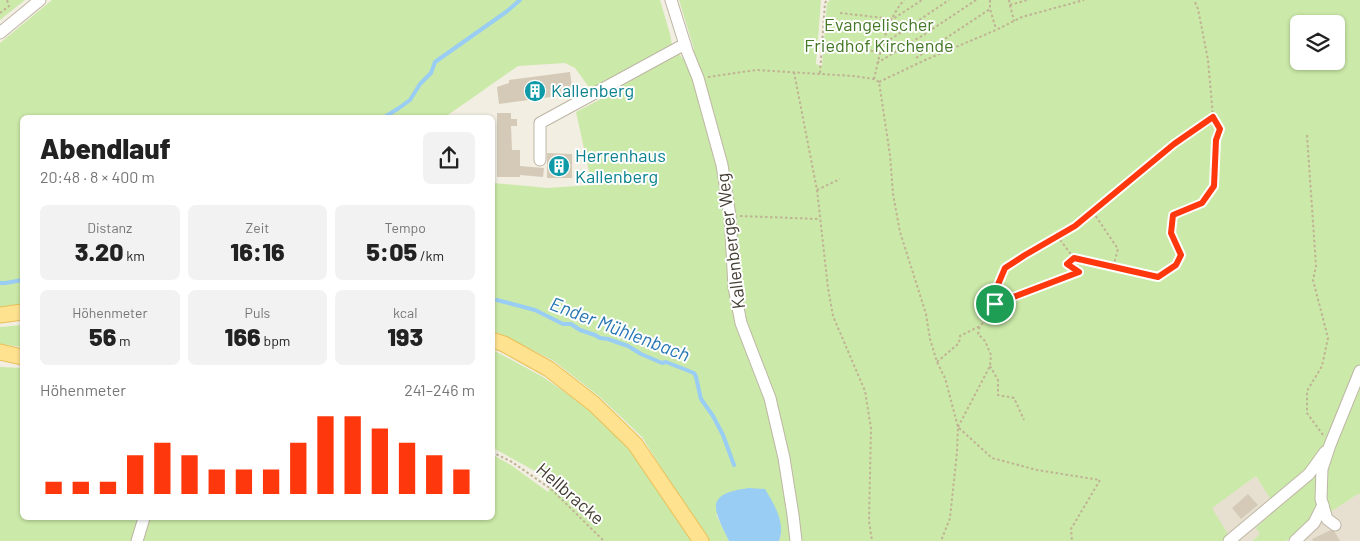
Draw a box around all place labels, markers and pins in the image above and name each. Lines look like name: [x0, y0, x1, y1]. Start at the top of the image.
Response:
building icon: Kallenberg: [523, 79, 547, 103]
place label: Kallenberg: [551, 79, 634, 101]
place label: Herrenhaus Kallenberg: [575, 144, 666, 187]
building icon: Herrenhaus Kallenberg: [547, 154, 571, 178]
pin: [974, 283, 1016, 325]

